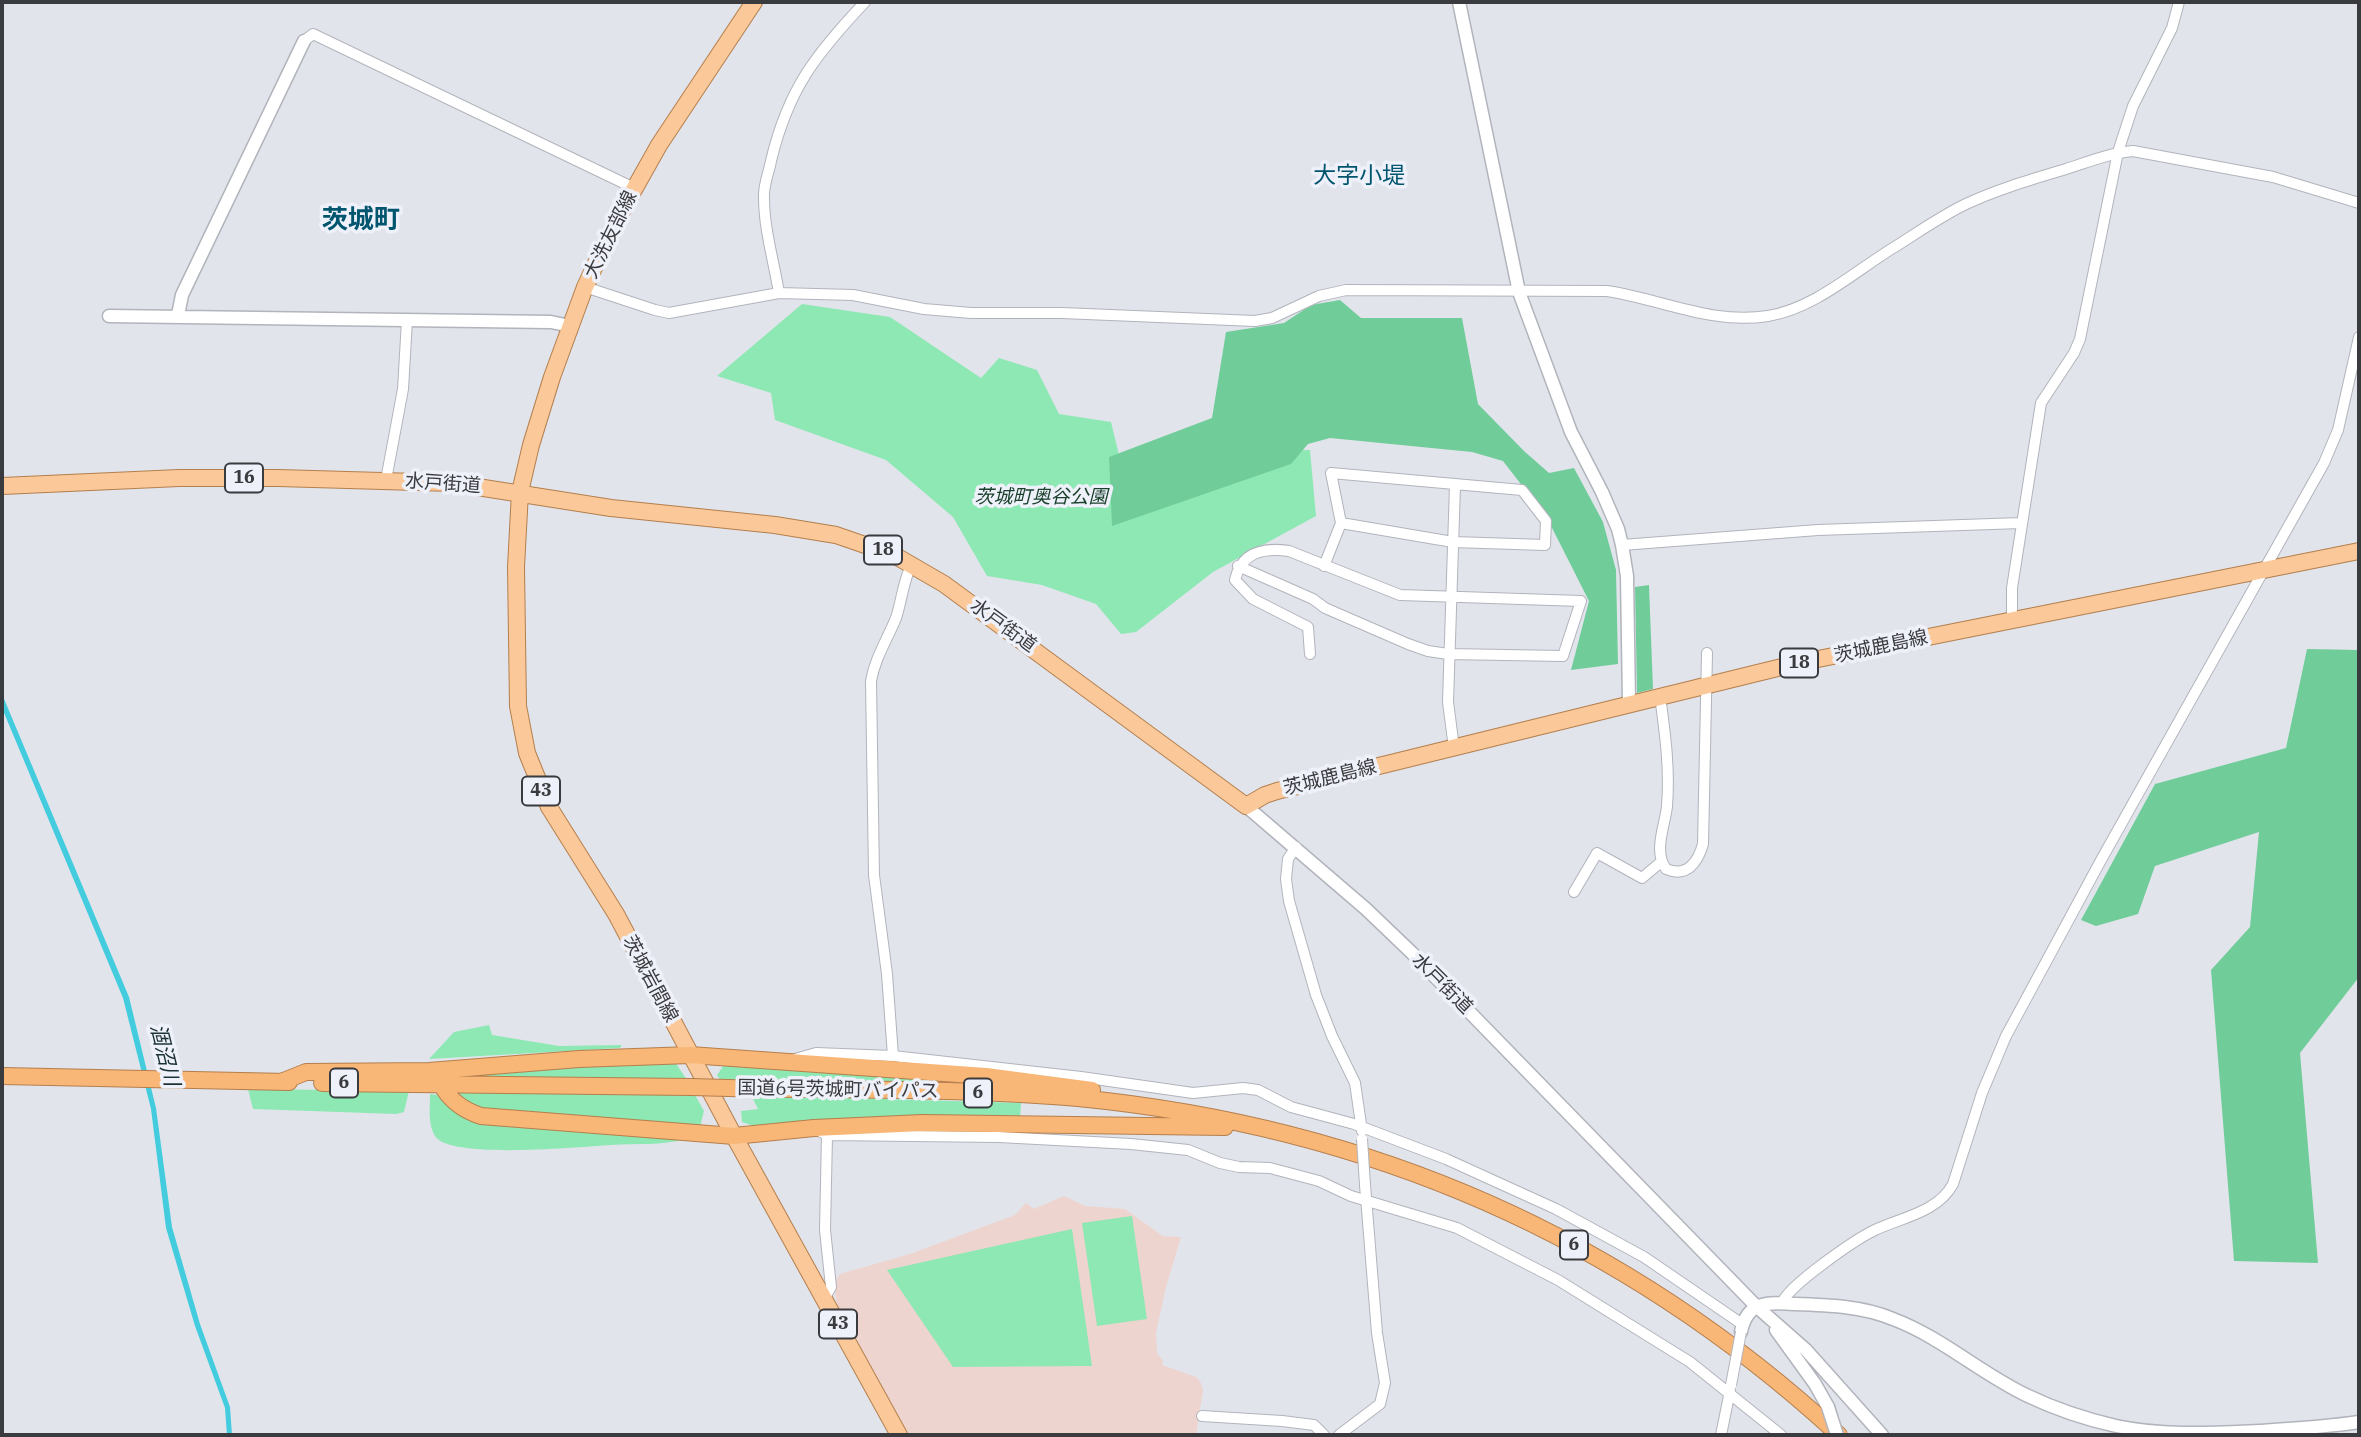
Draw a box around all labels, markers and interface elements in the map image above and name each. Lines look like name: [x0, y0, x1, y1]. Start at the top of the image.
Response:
district label: 大字小堤: [1313, 162, 1405, 190]
street label: 大洗友部線: [580, 187, 642, 283]
district label: 茨城町: [322, 204, 400, 236]
road number: 16: [225, 464, 263, 492]
street label: 水戸街道: [404, 470, 482, 498]
park label: 茨城町奥谷公園: [975, 487, 1107, 509]
road number: 18: [864, 536, 902, 564]
street label: 水戸街道: [966, 594, 1040, 658]
street label: 茨城鹿島線: [1832, 626, 1930, 668]
road number: 18: [1780, 648, 1818, 678]
street label: 茨城鹿島線: [1281, 755, 1379, 801]
road number: 43: [522, 776, 560, 806]
street label: 茨城岩間線: [618, 932, 682, 1026]
street label: 水戸街道: [1407, 949, 1477, 1019]
water label: 涸沼川: [144, 1021, 184, 1089]
road number: 6: [330, 1068, 358, 1098]
street label: 国道6号茨城町バイパス: [737, 1077, 939, 1103]
road number: 6: [964, 1078, 992, 1108]
road number: 6: [1560, 1230, 1588, 1260]
road number: 43: [819, 1310, 857, 1338]

